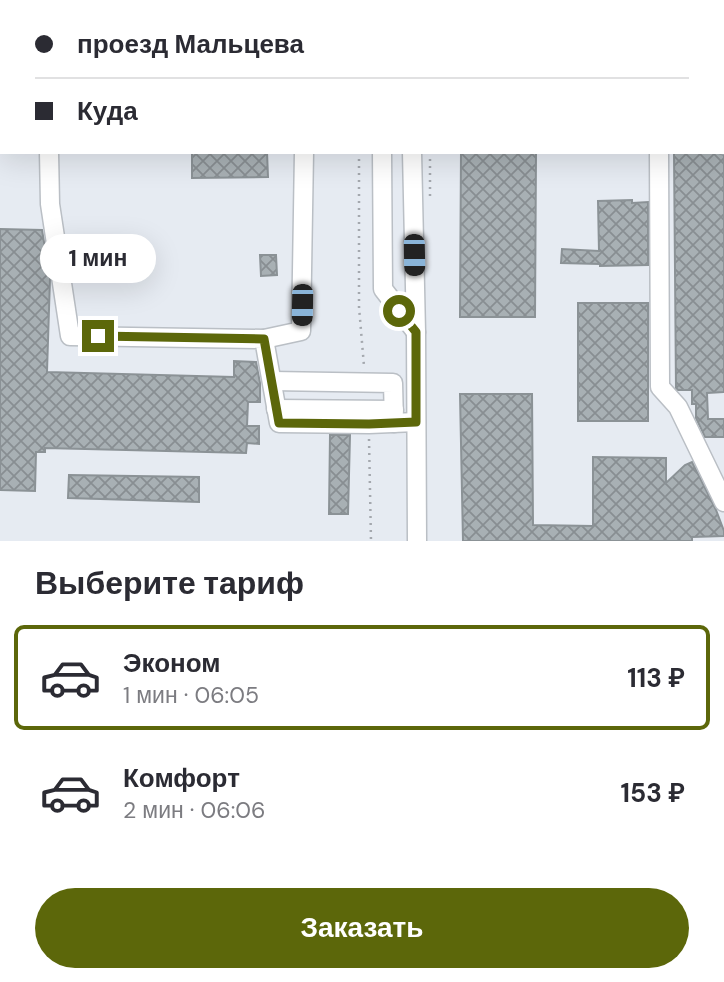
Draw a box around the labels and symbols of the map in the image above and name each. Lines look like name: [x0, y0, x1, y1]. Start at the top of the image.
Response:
callout: 1 мин: [40, 234, 156, 284]
car: [404, 234, 425, 276]
car: [292, 284, 313, 326]
route start: [383, 295, 415, 327]
route end: [82, 320, 114, 352]

